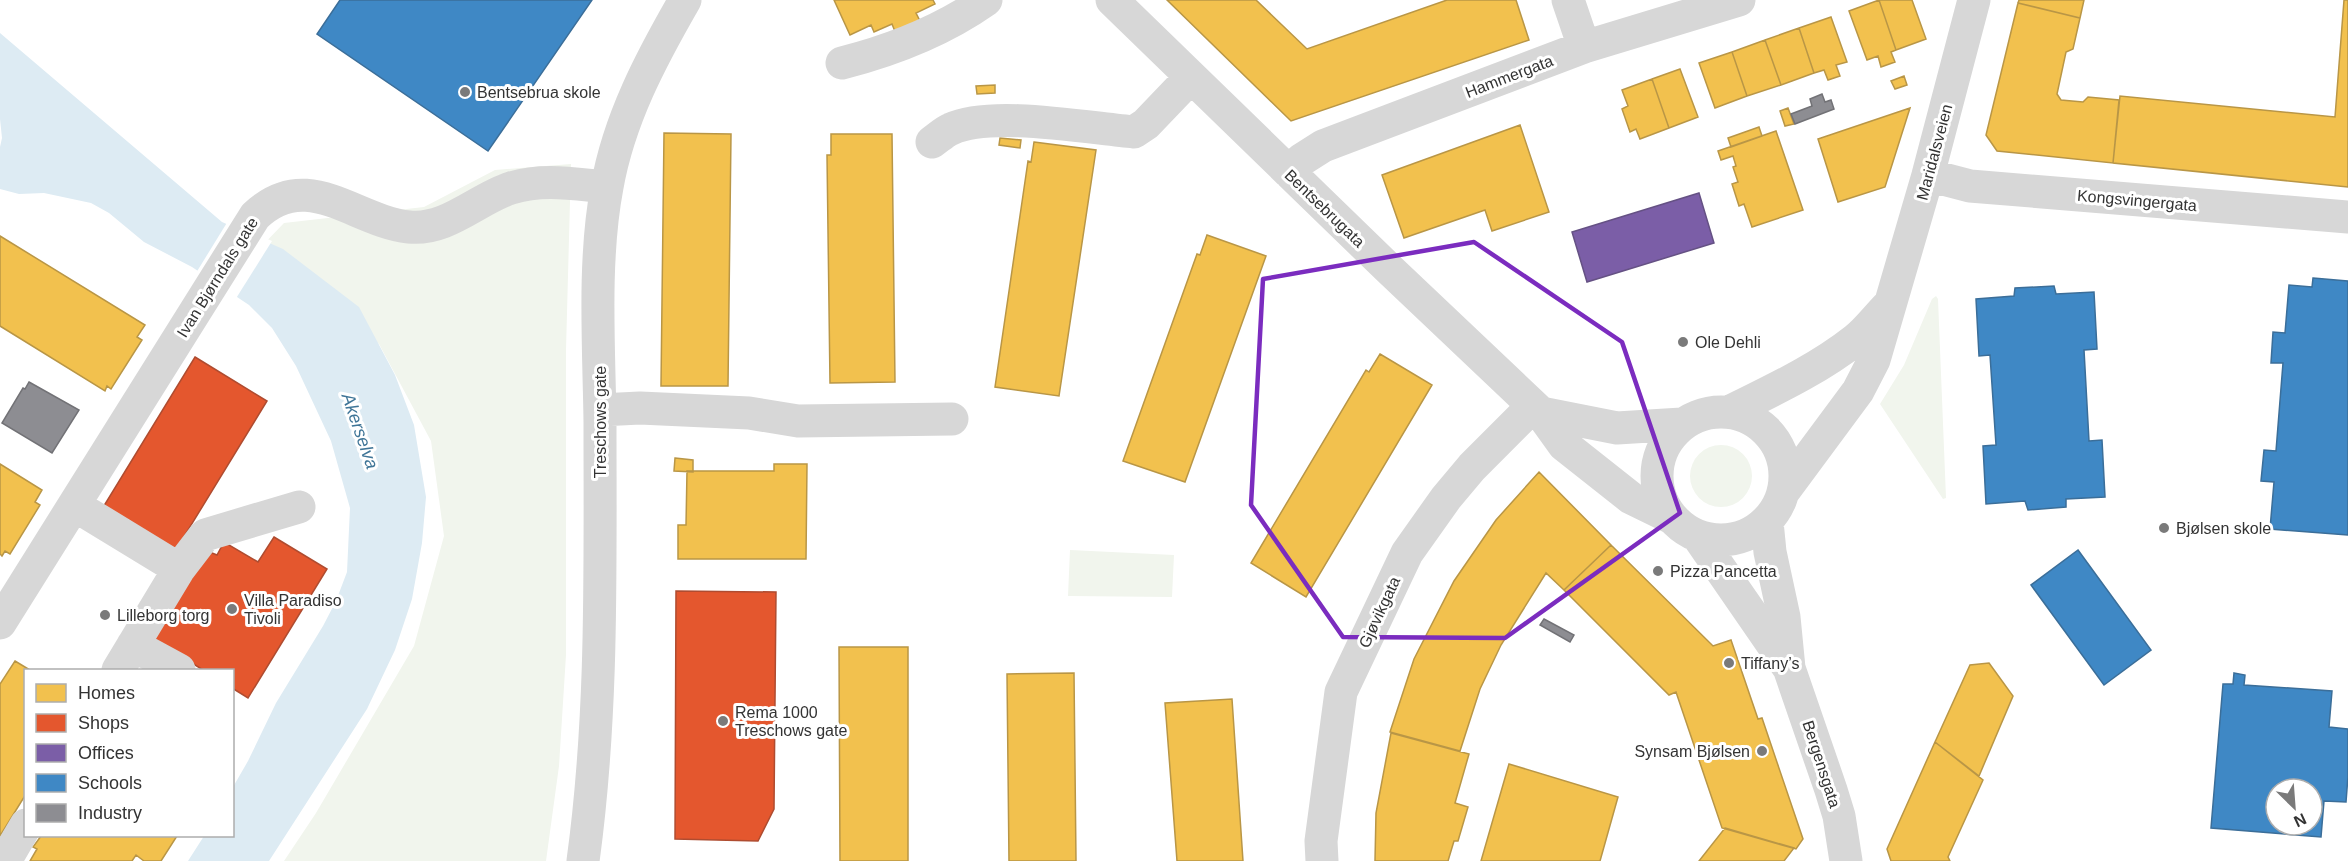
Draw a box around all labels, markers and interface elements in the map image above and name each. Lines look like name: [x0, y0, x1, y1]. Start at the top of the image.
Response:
street label: Hammergata: [1463, 52, 1555, 101]
place label: Bentsebrua skole: [477, 84, 601, 101]
marker: Bentsebrua skole: [458, 85, 472, 99]
street label: Maridalsveien: [1913, 102, 1955, 202]
street label: Bentsebrugata: [1281, 166, 1368, 251]
street label: Kongsvingergata: [2076, 187, 2198, 214]
street label: Ivan Bjørndals gate: [174, 214, 261, 340]
place label: Ole Dehli: [1695, 334, 1761, 351]
marker: Ole Dehli: [1676, 335, 1690, 349]
street label: Treschows gate: [592, 366, 609, 478]
water label: Akerselva: [337, 389, 382, 472]
place label: Bjølsen skole: [2176, 520, 2271, 537]
marker: Bjølsen skole: [2157, 521, 2171, 535]
place label: Pizza Pancetta: [1670, 563, 1777, 580]
marker: Pizza Pancetta: [1651, 564, 1665, 578]
street label: Gjøvikgata: [1356, 574, 1403, 650]
place label: Villa Paradiso Tivoli: [244, 592, 342, 627]
marker: Villa Paradiso Tivoli: [225, 602, 239, 616]
place label: Lilleborg torg: [117, 607, 210, 624]
marker: Lilleborg torg: [98, 608, 112, 622]
place label: Tiffany’s: [1741, 655, 1799, 672]
marker: Tiffany’s: [1722, 656, 1736, 670]
legend: [24, 669, 234, 837]
text: Homes: [78, 683, 135, 703]
place label: Rema 1000 Treschows gate: [735, 704, 847, 739]
text: Shops: [78, 713, 129, 733]
marker: Rema 1000 Treschows gate: [716, 714, 730, 728]
street label: Bergensgata: [1799, 718, 1844, 810]
text: Offices: [78, 743, 134, 763]
place label: Synsam Bjølsen: [1634, 743, 1750, 760]
marker: Synsam Bjølsen: [1755, 744, 1769, 758]
text: Schools: [78, 773, 142, 793]
north arrow: [2264, 777, 2324, 837]
text: Industry: [78, 803, 142, 823]
text: N: [2291, 810, 2309, 830]

